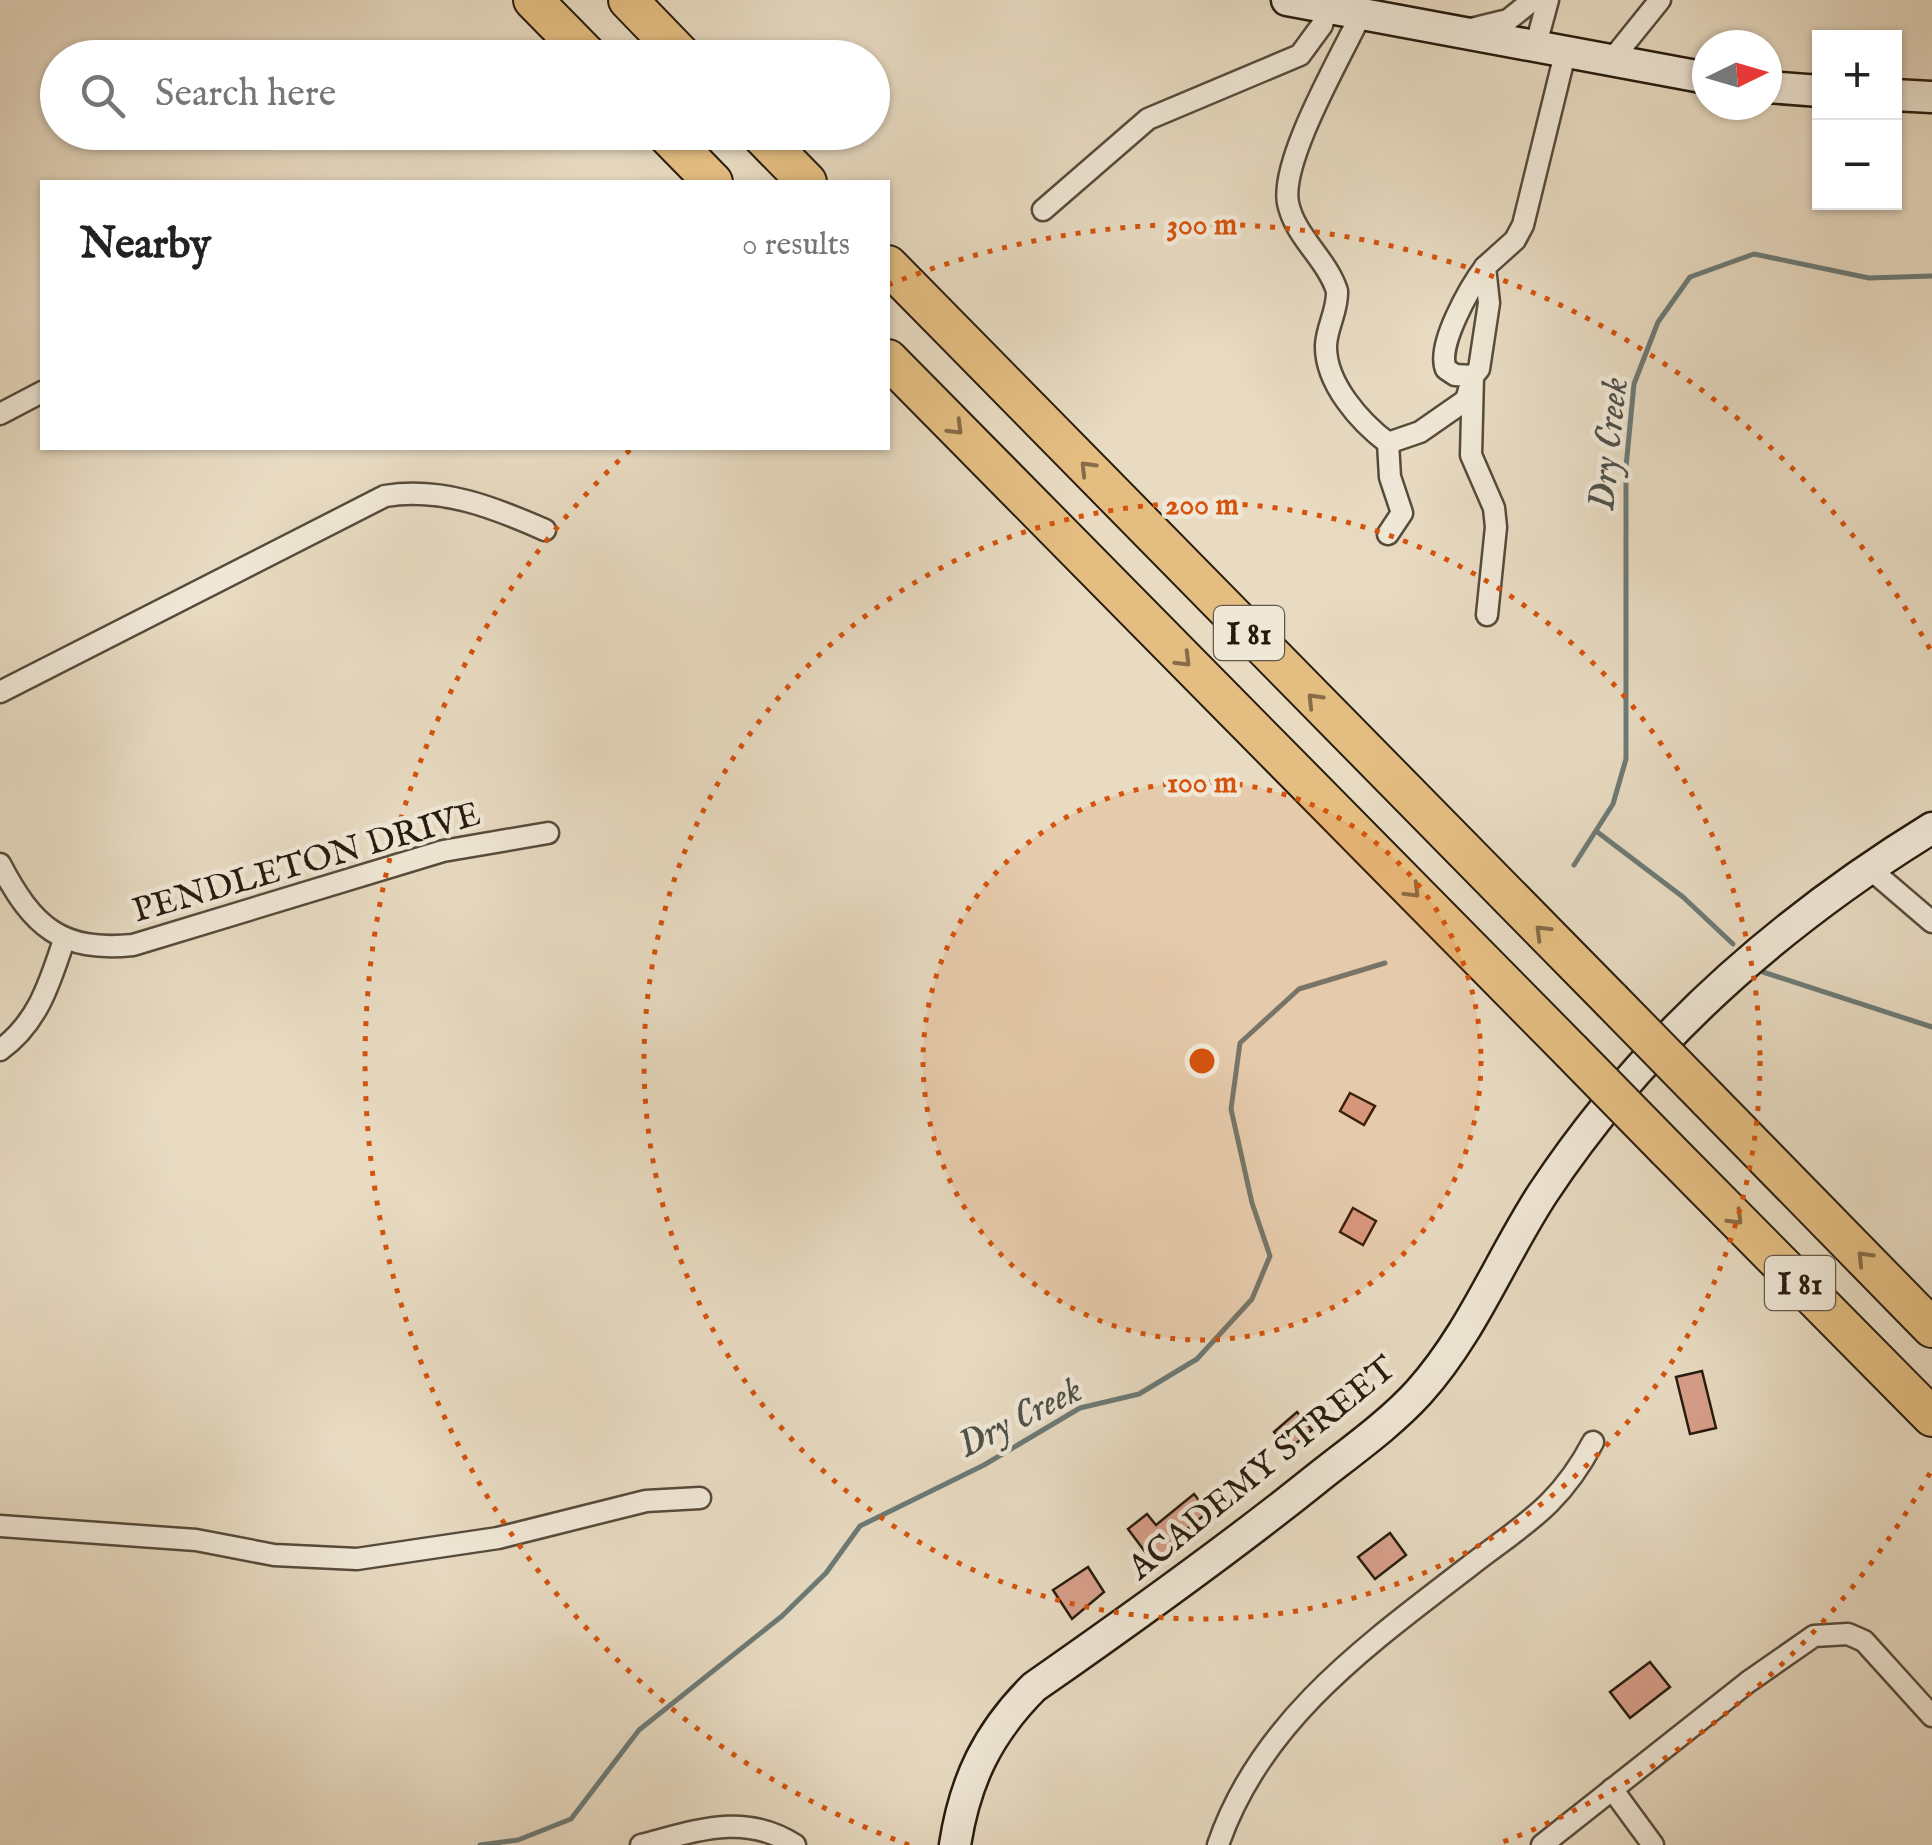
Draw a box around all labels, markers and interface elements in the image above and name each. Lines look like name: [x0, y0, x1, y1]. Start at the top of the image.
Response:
north arrow: [1692, 30, 1782, 120]
map controls: [1812, 30, 1902, 210]
button: +: [1812, 30, 1902, 120]
search box: [40, 40, 890, 150]
icon: search: [75, 68, 130, 123]
text: Search here: [155, 71, 336, 119]
button: −: [1812, 120, 1902, 210]
text: 300 m: [1167, 207, 1237, 245]
text: Nearby: [80, 219, 211, 272]
text: 0 results: [742, 225, 850, 266]
water label: Dry Creek: [1579, 375, 1641, 513]
one-way arrow: [944, 417, 962, 435]
one-way arrow: [1081, 462, 1099, 480]
text: 200 m: [1165, 487, 1239, 525]
road number: I 81: [1214, 606, 1284, 660]
one-way arrow: [1173, 648, 1191, 666]
one-way arrow: [1308, 693, 1326, 711]
text: 100 m: [1167, 765, 1237, 803]
street label: PENDLETON DRIVE: [128, 792, 486, 935]
one-way arrow: [1401, 879, 1419, 897]
one-way arrow: [1536, 925, 1554, 943]
centre of rings: [1184, 1043, 1220, 1079]
one-way arrow: [1724, 1207, 1742, 1225]
one-way arrow: [1858, 1252, 1876, 1270]
road number: I 81: [1765, 1256, 1835, 1310]
street label: ACADEMY STREET: [1119, 1347, 1406, 1591]
water label: Dry Creek: [950, 1367, 1091, 1470]

